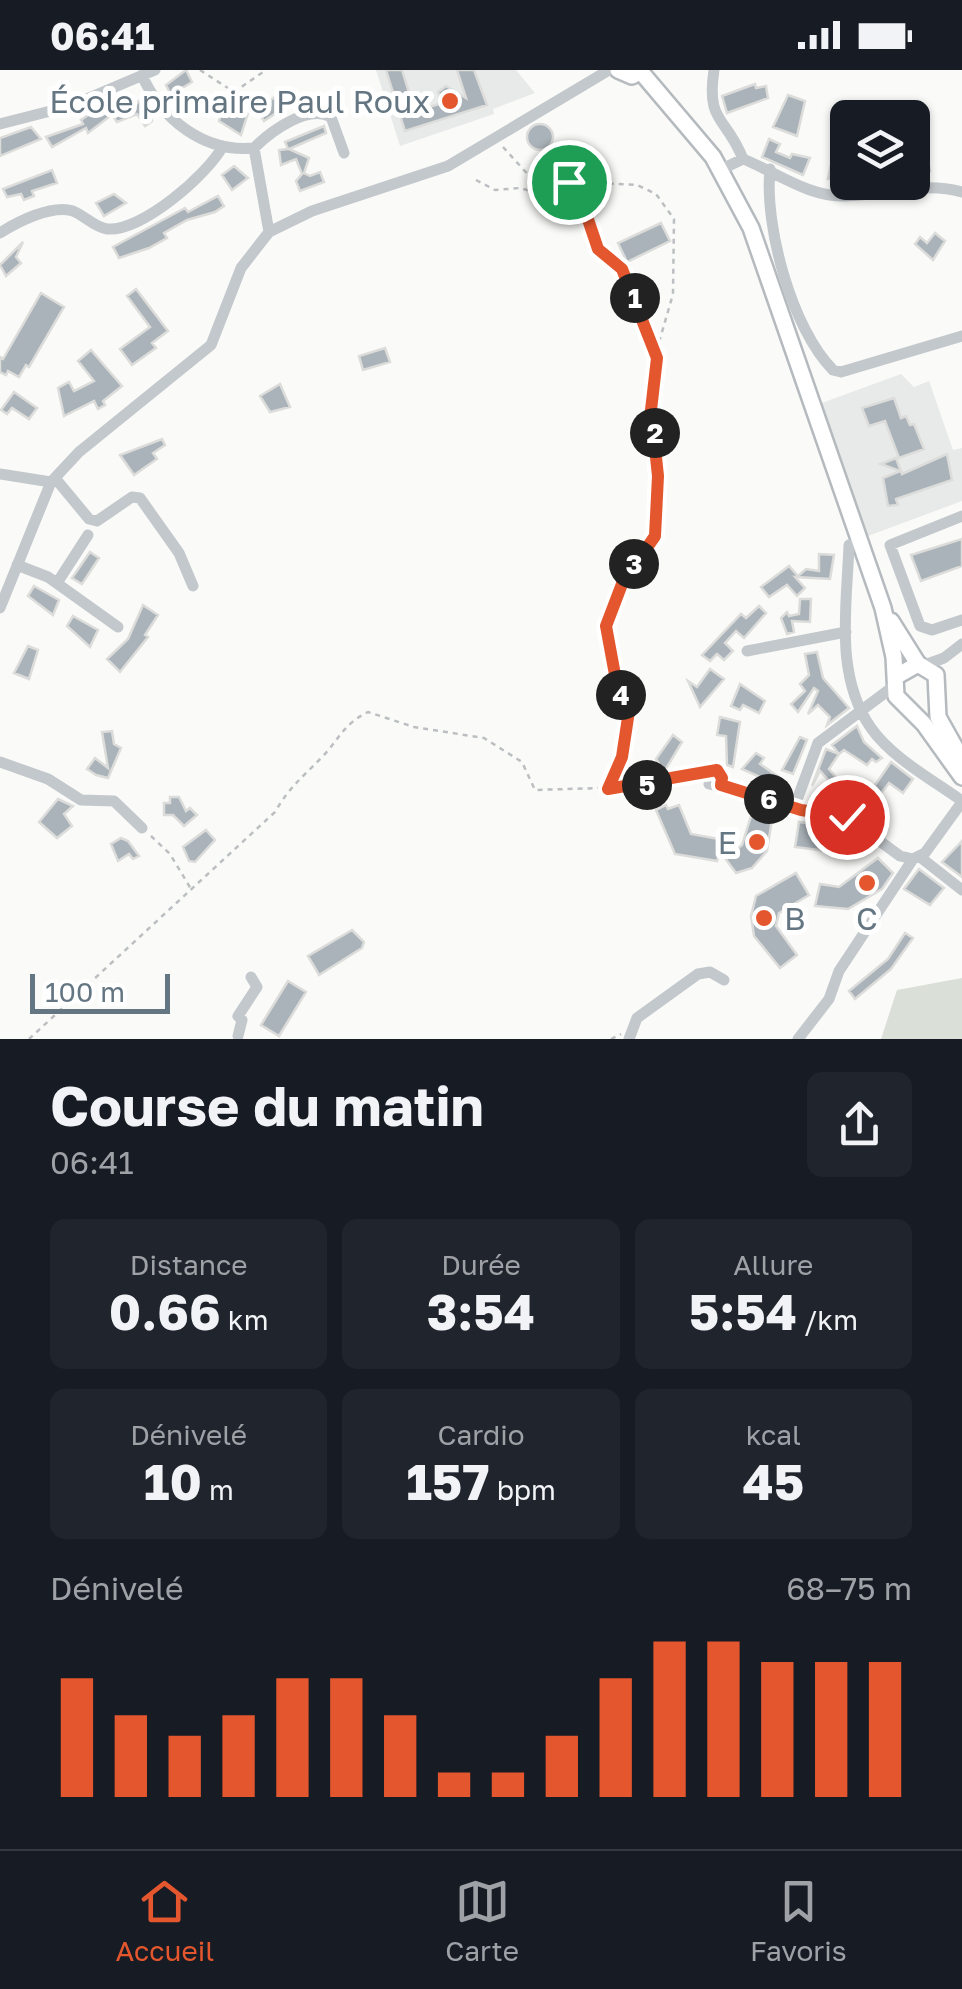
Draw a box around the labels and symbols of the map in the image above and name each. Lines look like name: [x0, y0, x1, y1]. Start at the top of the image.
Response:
place label: École primaire Paul Roux: [49, 82, 430, 120]
marker: École primaire Paul Roux: [439, 90, 461, 112]
pin: [527, 140, 612, 225]
pin: 1: [610, 273, 660, 323]
pin: 2: [630, 408, 680, 458]
pin: 3: [609, 539, 659, 589]
pin: 4: [596, 670, 646, 720]
pin: 5: [622, 760, 672, 810]
pin: 6: [744, 774, 794, 824]
pin: [805, 775, 890, 860]
place label: E: [717, 823, 737, 861]
marker: E: [746, 831, 768, 853]
marker: C: [856, 872, 878, 894]
place label: B: [784, 899, 805, 937]
place label: C: [856, 899, 878, 937]
marker: B: [753, 907, 775, 929]
scale bar: [30, 969, 170, 1014]

